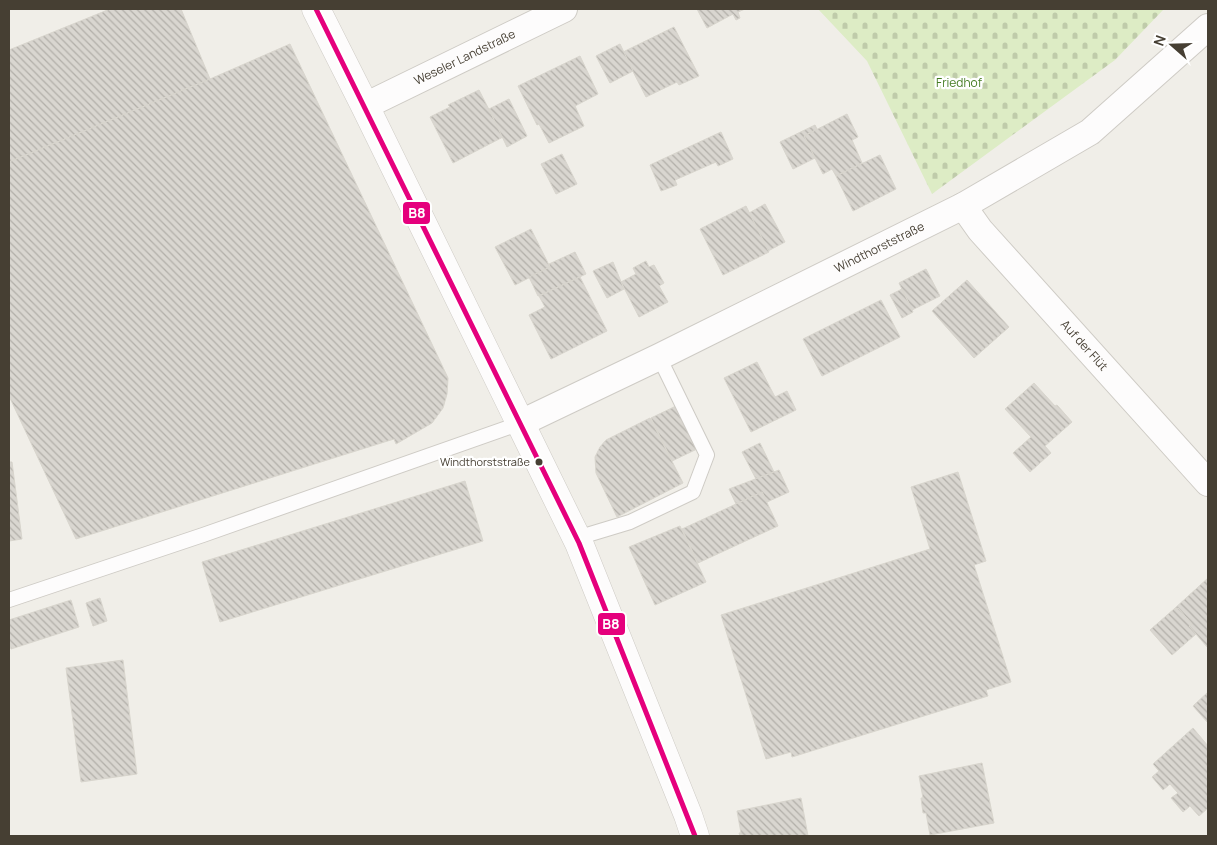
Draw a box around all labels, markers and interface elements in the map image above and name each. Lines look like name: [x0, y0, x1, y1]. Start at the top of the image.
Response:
north arrow: [1147, 20, 1197, 70]
street label: Weseler Landstraße: [411, 25, 518, 89]
text: N: [1149, 32, 1170, 48]
park label: Friedhof: [936, 74, 983, 91]
line badge: B8: [402, 201, 431, 225]
text: B8: [408, 203, 426, 222]
street label: Windthorststraße: [831, 218, 927, 277]
street label: Auf der Flüt: [1057, 316, 1112, 375]
place label: Windthorststraße: [440, 454, 531, 469]
marker: Windthorststraße: [534, 457, 544, 467]
line badge: B8: [597, 612, 626, 636]
text: B8: [602, 614, 620, 633]

